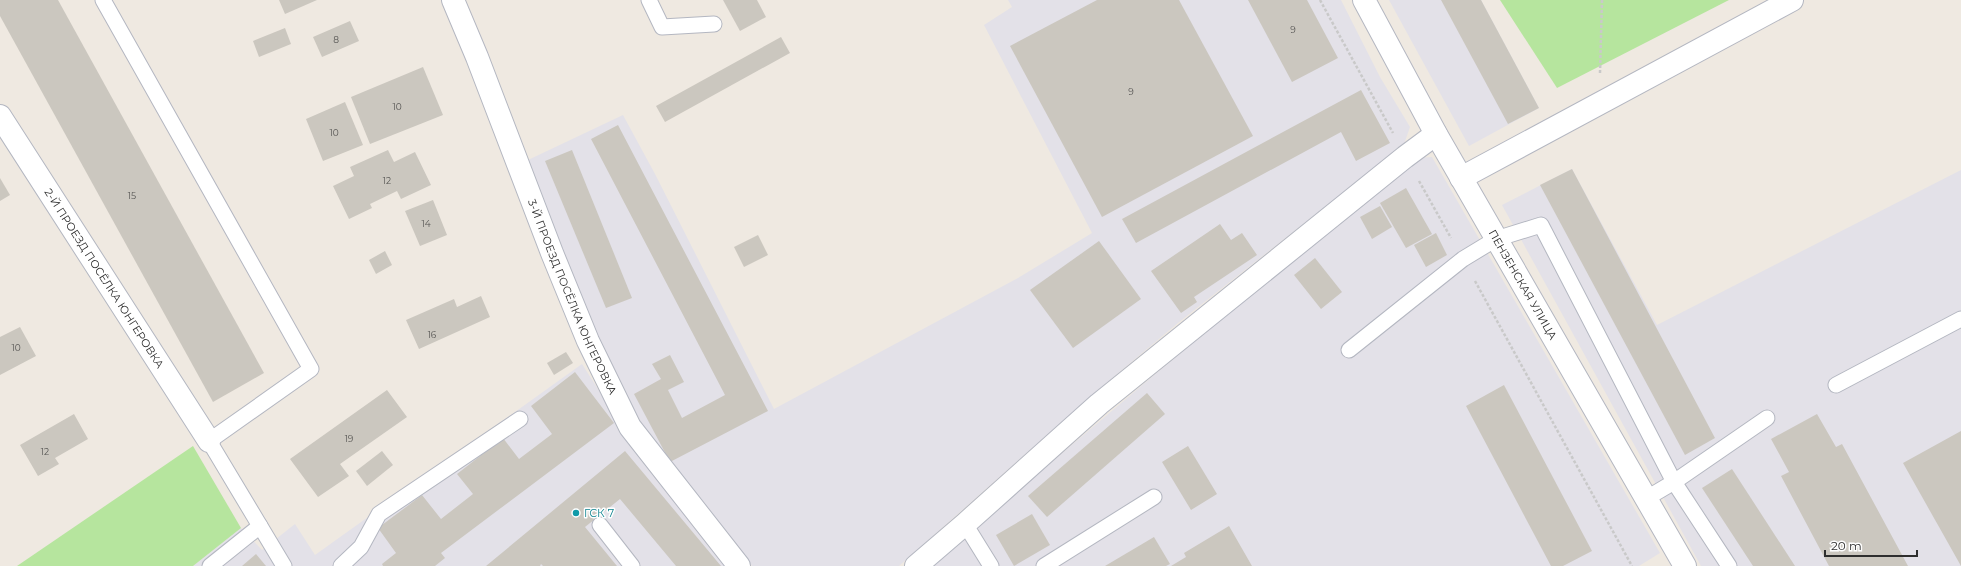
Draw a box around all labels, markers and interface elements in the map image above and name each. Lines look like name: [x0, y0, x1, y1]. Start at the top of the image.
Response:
house number: 9: [1290, 24, 1296, 35]
house number: 8: [333, 34, 339, 45]
house number: 9: [1128, 86, 1134, 97]
house number: 10: [392, 101, 402, 112]
house number: 10: [329, 127, 339, 138]
house number: 12: [383, 175, 391, 186]
street label: 2-Й ПРОЕЗД ПОСЁЛКА ЮНГЕРОВКА: [41, 186, 168, 371]
house number: 15: [128, 190, 136, 201]
street label: 3-Й ПРОЕЗД ПОСЁЛКА ЮНГЕРОВКА: [525, 197, 620, 397]
house number: 14: [421, 218, 431, 229]
street label: ПЕНЗЕНСКАЯ УЛИЦА: [1486, 227, 1560, 343]
house number: 16: [428, 329, 437, 340]
house number: 10: [11, 342, 21, 353]
house number: 19: [345, 433, 354, 444]
house number: 12: [41, 446, 49, 457]
place label: ГСК 7: [584, 506, 614, 520]
marker: ГСК 7: [571, 508, 581, 518]
scale bar: [1825, 532, 1917, 558]
text: 20 m: [1831, 538, 1862, 553]

